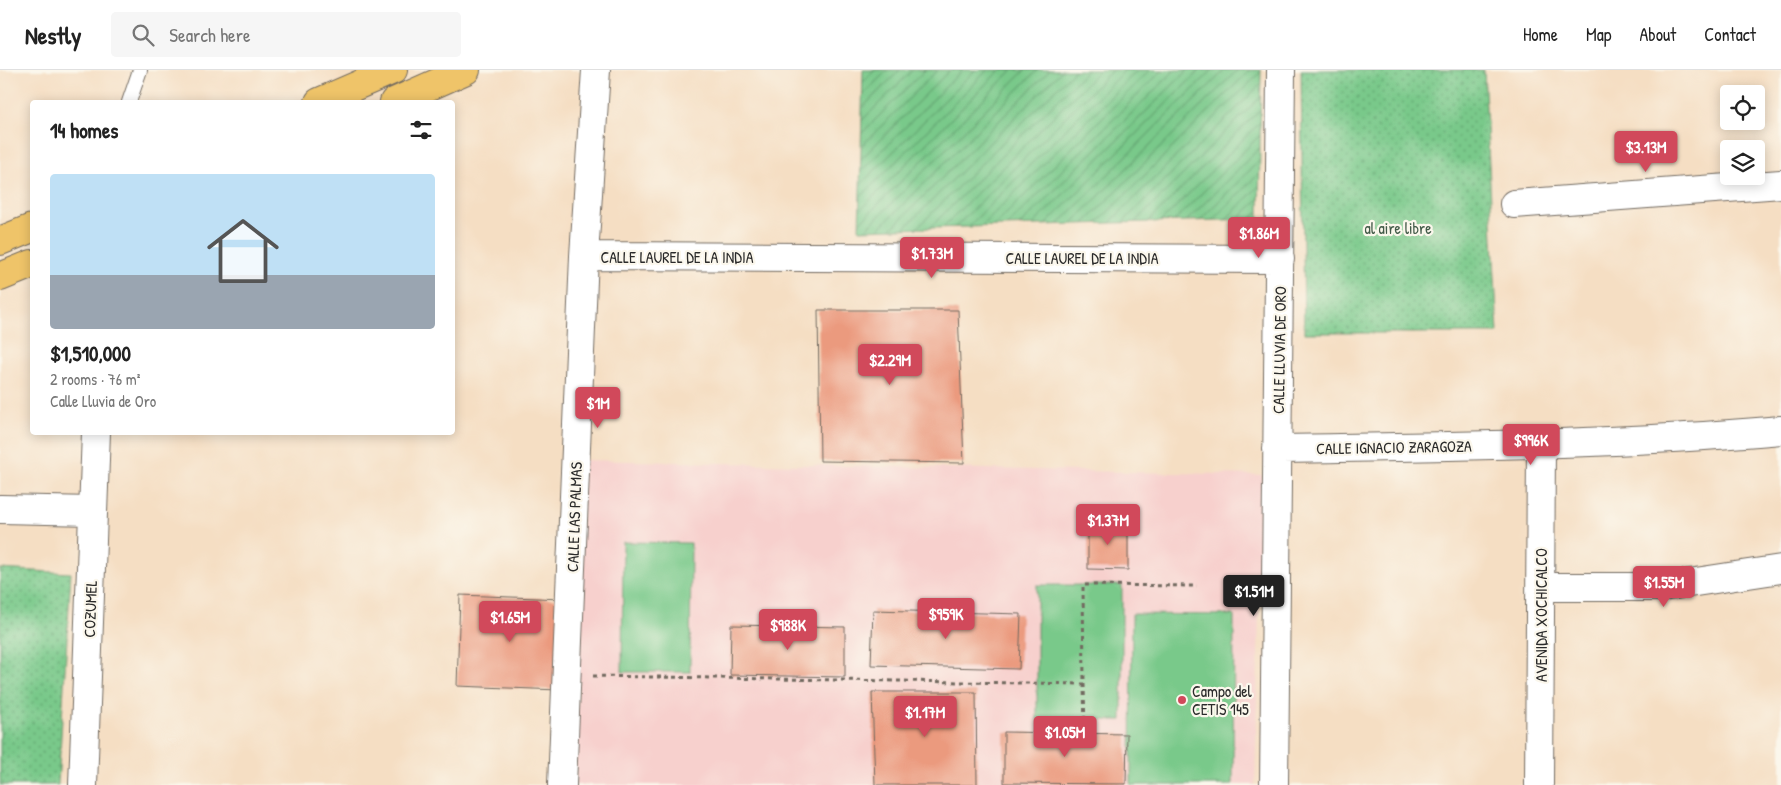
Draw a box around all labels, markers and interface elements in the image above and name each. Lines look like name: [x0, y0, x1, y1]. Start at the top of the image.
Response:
search box: [111, 12, 461, 57]
text: Nestly: [25, 19, 81, 51]
icon: search: [129, 21, 157, 49]
text: Search here: [169, 22, 251, 48]
text: Home: [1523, 22, 1558, 47]
text: Map: [1586, 22, 1611, 47]
text: About: [1639, 22, 1676, 47]
text: Contact: [1704, 22, 1756, 47]
map controls: [1720, 85, 1765, 185]
button: locate: [1720, 85, 1765, 130]
text: 14 homes: [50, 116, 118, 145]
icon: filters: [407, 116, 435, 144]
pin: $3.13M: [1605, 131, 1687, 173]
text: $3.13M: [1625, 136, 1667, 158]
button: layers: [1720, 140, 1765, 185]
icon: home: [198, 206, 288, 296]
pin: $1.86M: [1218, 216, 1300, 259]
park label: al aire libre: [1364, 217, 1432, 239]
text: $1.86M: [1239, 222, 1279, 244]
pin: $1.73M: [891, 236, 973, 279]
text: $1.73M: [911, 242, 953, 264]
street label: CALLE LAUREL DE LA INDIA: [601, 246, 754, 268]
street label: CALLE LAUREL DE LA INDIA: [1006, 247, 1159, 269]
street label: CALLE LLUVIA DE ORO: [1267, 286, 1291, 414]
text: $1,510,000: [50, 339, 131, 368]
pin: $2.29M: [849, 344, 931, 386]
text: $2.29M: [869, 349, 911, 371]
text: 2 rooms · 76 m²: [50, 368, 140, 390]
pin: $1M: [574, 386, 622, 429]
text: Calle Lluvia de Oro: [50, 390, 156, 412]
text: $1M: [586, 392, 610, 414]
pin: $996K: [1496, 424, 1566, 466]
text: $996K: [1514, 429, 1548, 451]
street label: CALLE IGNACIO ZARAGOZA: [1316, 435, 1472, 459]
street label: CALLE LAS PALMAS: [561, 461, 587, 572]
pin: $1.37M: [1067, 504, 1149, 546]
text: $1.37M: [1087, 509, 1129, 531]
street label: AVENIDA XOCHICALCO: [1530, 548, 1552, 682]
pin: $1.55M: [1623, 566, 1705, 608]
text: $1.55M: [1644, 571, 1684, 593]
pin: $1.51M: [1213, 574, 1295, 617]
street label: COZUMEL: [78, 580, 102, 638]
text: $1.51M: [1234, 580, 1274, 602]
pin: $959K: [911, 598, 981, 640]
pin: $1.65M: [469, 600, 551, 643]
text: $959K: [929, 603, 964, 625]
text: $1.65M: [490, 606, 530, 628]
pin: $988K: [753, 608, 823, 651]
text: $988K: [770, 614, 806, 636]
place label: Campo del CETIS 145: [1192, 680, 1253, 720]
marker: Campo del CETIS 145: [1176, 694, 1188, 706]
pin: $1.17M: [884, 696, 966, 738]
text: $1.17M: [905, 701, 945, 723]
pin: $1.05M: [1024, 716, 1106, 758]
text: $1.05M: [1045, 721, 1085, 743]

